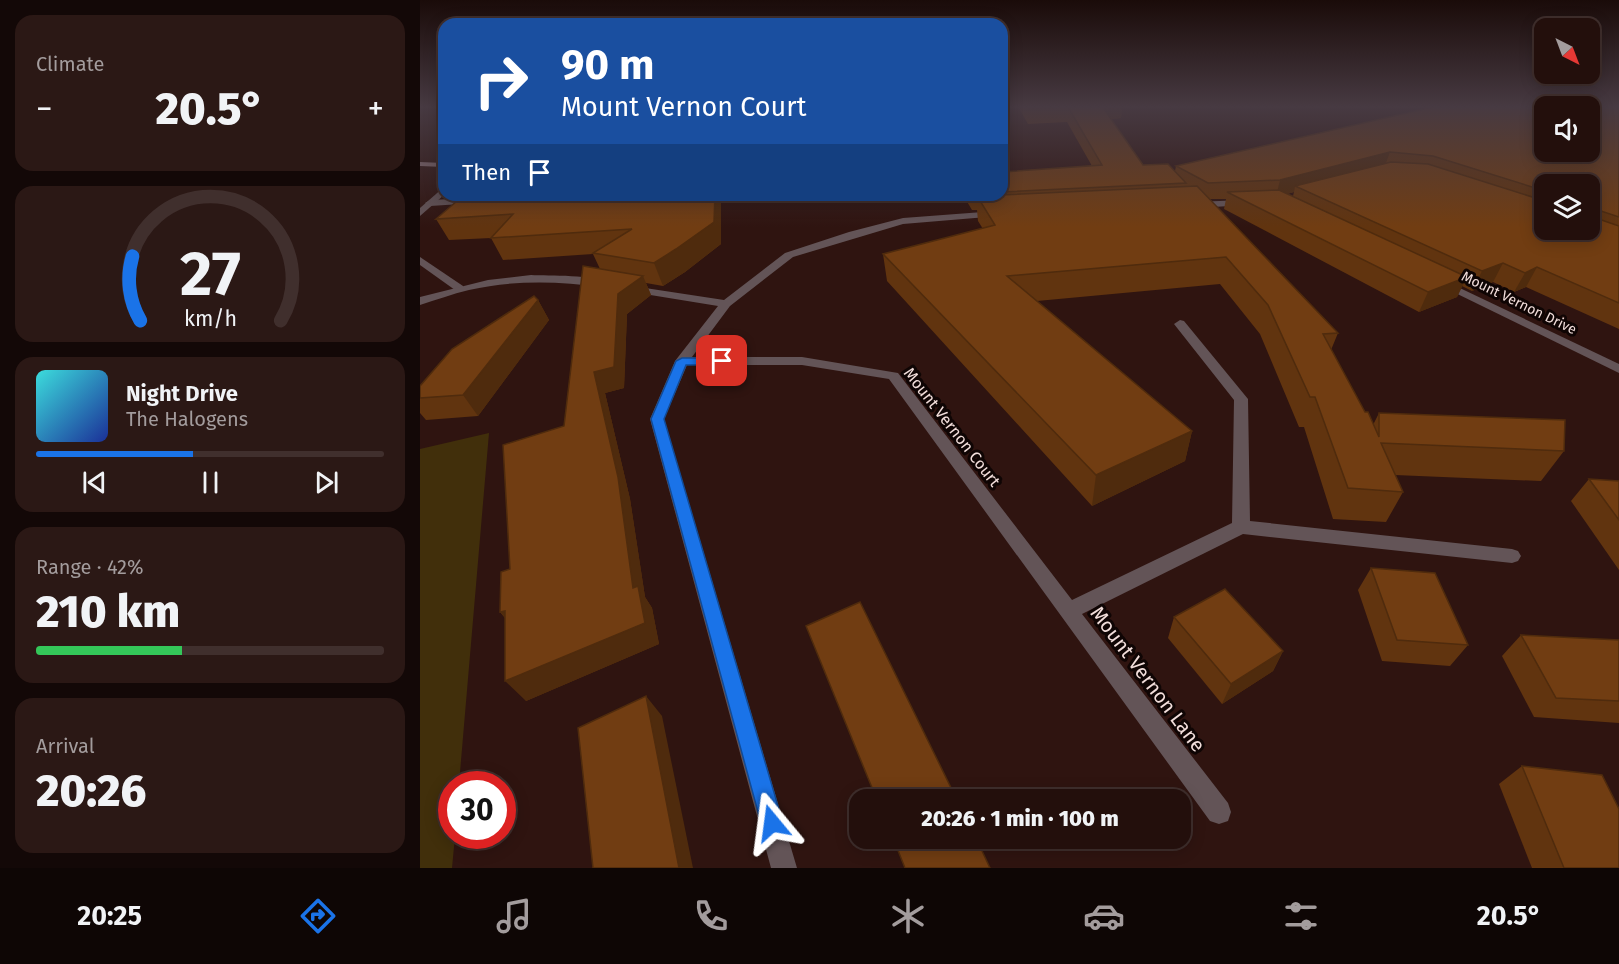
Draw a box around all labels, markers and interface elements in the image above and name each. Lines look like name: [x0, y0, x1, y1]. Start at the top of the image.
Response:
north arrow: [1534, 18, 1600, 84]
map controls: [1534, 18, 1600, 240]
text: 90 m: [561, 40, 655, 90]
icon: right: [462, 42, 540, 120]
text: Climate: [36, 52, 104, 76]
text: 20.5°: [155, 82, 265, 136]
text: −: [36, 89, 53, 129]
text: +: [368, 89, 384, 129]
text: Mount Vernon Court: [561, 91, 806, 123]
button: sound: [1534, 96, 1600, 162]
icon: arrive: [523, 156, 556, 189]
text: Then: [462, 159, 511, 186]
button: layers: [1534, 174, 1600, 240]
text: 27: [180, 237, 240, 312]
street label: Mount Vernon Drive: [1459, 268, 1579, 338]
text: km/h: [183, 306, 237, 332]
pin: [696, 335, 747, 386]
icon: arrive: [705, 344, 738, 377]
street label: Mount Vernon Court: [900, 364, 1004, 490]
text: Night Drive: [126, 380, 238, 407]
text: The Halogens: [126, 407, 248, 431]
icon: previous: [78, 466, 111, 499]
icon: pause: [194, 466, 227, 499]
icon: next: [310, 466, 343, 499]
text: Range · 42%: [36, 555, 144, 579]
text: 210 km: [36, 585, 180, 639]
street label: Mount Vernon Lane: [1085, 601, 1211, 757]
text: Arrival: [36, 734, 95, 758]
text: 20:26: [36, 764, 146, 818]
speed limit sign: 30: [438, 771, 516, 849]
position arrow: [740, 791, 804, 855]
text: 20:26 · 1 min · 100 m: [921, 805, 1119, 832]
icon: directions: [297, 895, 339, 937]
icon: music: [493, 895, 535, 937]
icon: phone: [690, 895, 732, 937]
icon: climate: [887, 895, 929, 937]
icon: car: [1083, 895, 1125, 937]
icon: filters: [1280, 895, 1322, 937]
text: 20:25: [77, 900, 142, 932]
text: 20.5°: [1477, 900, 1542, 932]

